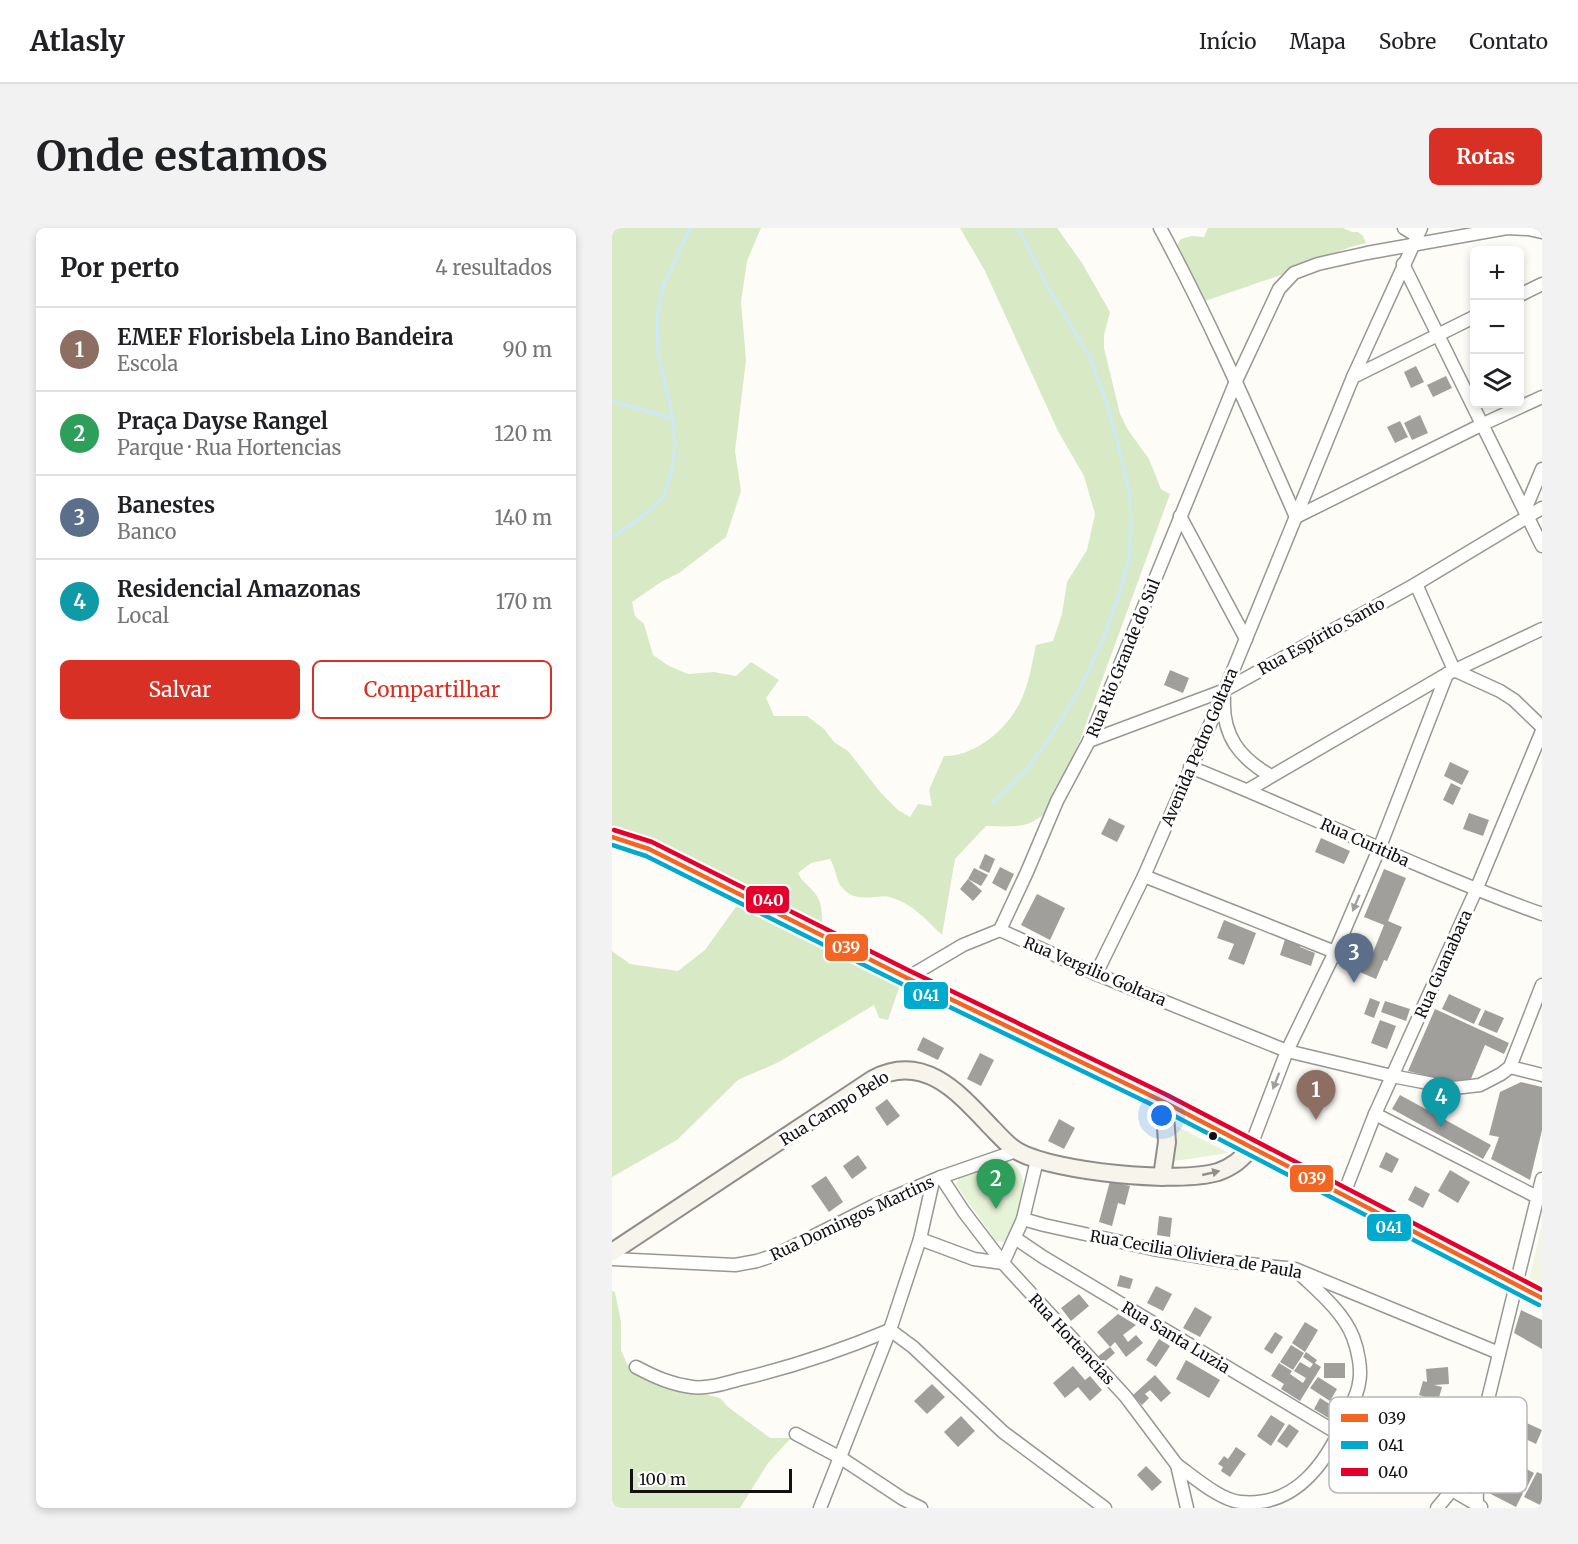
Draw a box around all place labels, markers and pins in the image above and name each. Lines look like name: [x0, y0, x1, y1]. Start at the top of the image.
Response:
pin: 3: [1334, 934, 1374, 983]
pin: 1: [1296, 1070, 1336, 1120]
pin: 4: [1422, 1078, 1460, 1127]
unlabelled marker: [1207, 1130, 1219, 1142]
pin: 2: [976, 1160, 1016, 1209]

